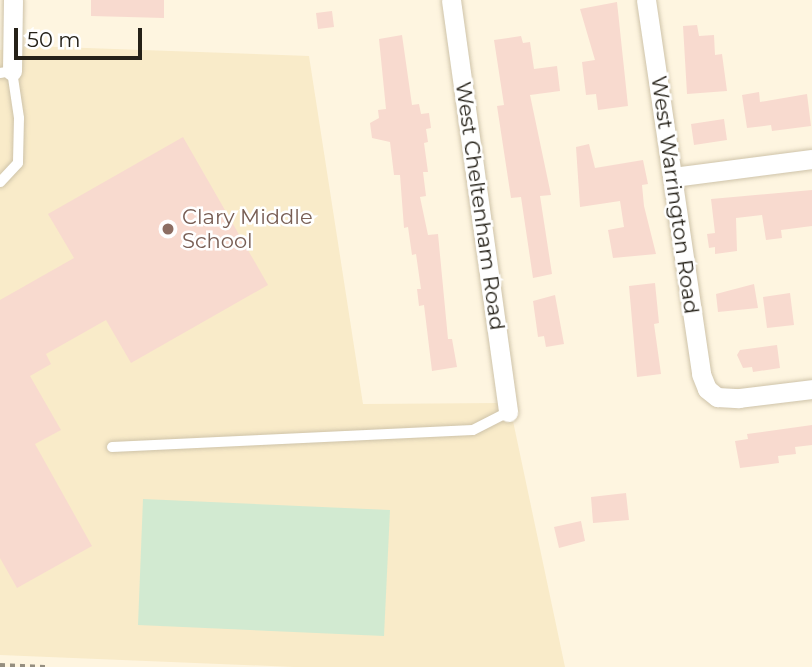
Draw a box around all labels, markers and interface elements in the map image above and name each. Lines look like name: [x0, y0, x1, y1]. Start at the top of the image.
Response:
scale bar: [18, 14, 145, 58]
text: 50 m: [27, 27, 81, 52]
street label: West Warrington Road: [646, 74, 704, 316]
street label: West Cheltenham Road: [450, 80, 510, 332]
place label: Clary Middle School: [182, 204, 313, 254]
marker: Clary Middle School: [160, 221, 176, 237]

